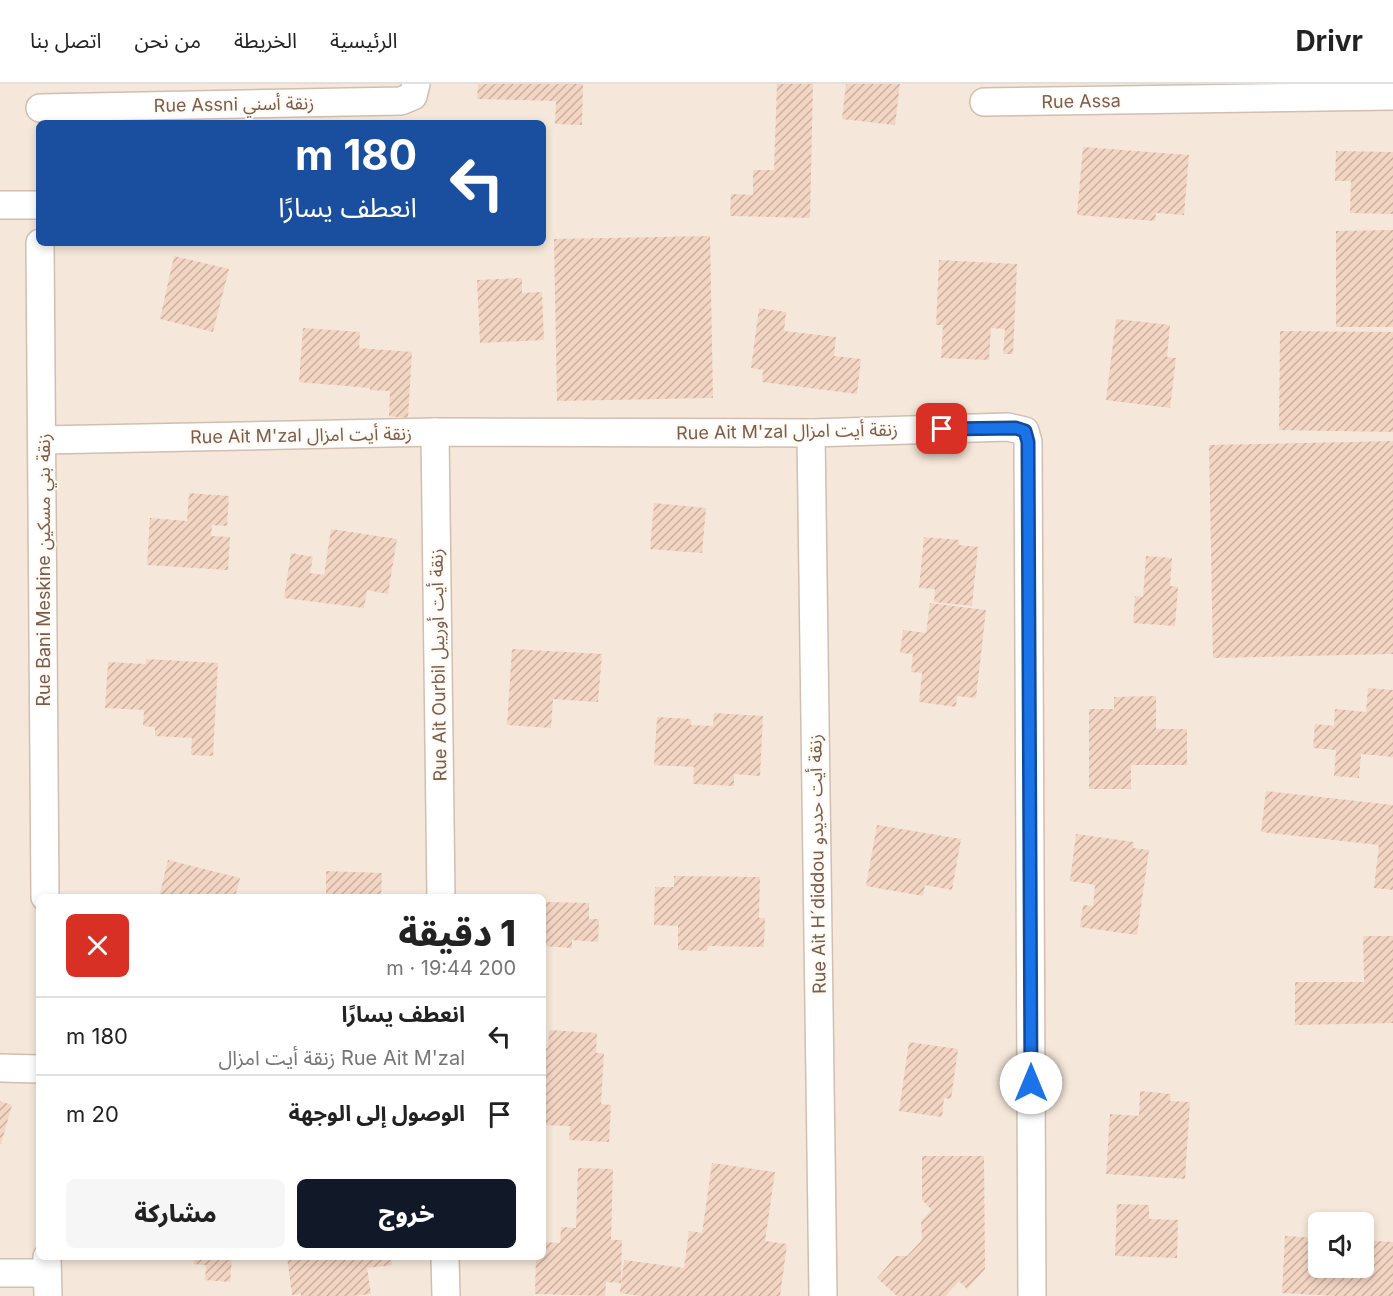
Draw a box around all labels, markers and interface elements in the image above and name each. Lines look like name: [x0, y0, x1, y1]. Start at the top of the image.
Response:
text: Drivr: [1295, 24, 1363, 58]
text: اتصل بنا: [30, 28, 101, 53]
text: من نحن: [134, 28, 201, 53]
text: الخريطة: [234, 28, 297, 53]
text: الرئيسية: [330, 28, 397, 53]
street label: Rue Assa: [1041, 90, 1121, 112]
street label: Rue Assni زنقة أسني: [153, 92, 315, 119]
text: 180 m: [295, 129, 417, 180]
icon: left: [438, 144, 516, 222]
text: انعطف يسارًا: [278, 191, 417, 224]
pin: [916, 403, 967, 454]
icon: arrive: [925, 412, 958, 445]
street label: Rue Ait M'zal زنقة أيت امزال: [676, 418, 898, 444]
street label: Rue Ait M'zal زنقة أيت امزال: [190, 422, 412, 448]
street label: Rue Bani Meskine زنقة بني مسكين: [33, 433, 57, 707]
street label: Rue Ait Ourbil زنقة أيت أوريبل: [425, 548, 452, 782]
street label: Rue Ait H´diddou زنقة أيت حديدو: [804, 734, 831, 994]
text: 1 دقيقة: [398, 911, 516, 955]
button: close: [66, 914, 129, 977]
text: 200 m · 19:44: [386, 956, 516, 980]
text: انعطف يسارًا: [342, 1001, 465, 1027]
icon: left: [483, 1020, 516, 1053]
text: 180 m: [66, 1023, 128, 1049]
text: Rue Ait M'zal زنقة أيت امزال: [218, 1046, 465, 1070]
position arrow: [999, 1051, 1063, 1115]
icon: arrive: [483, 1098, 516, 1131]
text: الوصول إلى الوجهة: [288, 1100, 465, 1126]
text: 20 m: [66, 1101, 119, 1127]
button: مشاركة: [66, 1179, 285, 1248]
button: خروج: [297, 1179, 516, 1248]
map controls: [1308, 1212, 1374, 1278]
button: sound: [1308, 1212, 1374, 1278]

